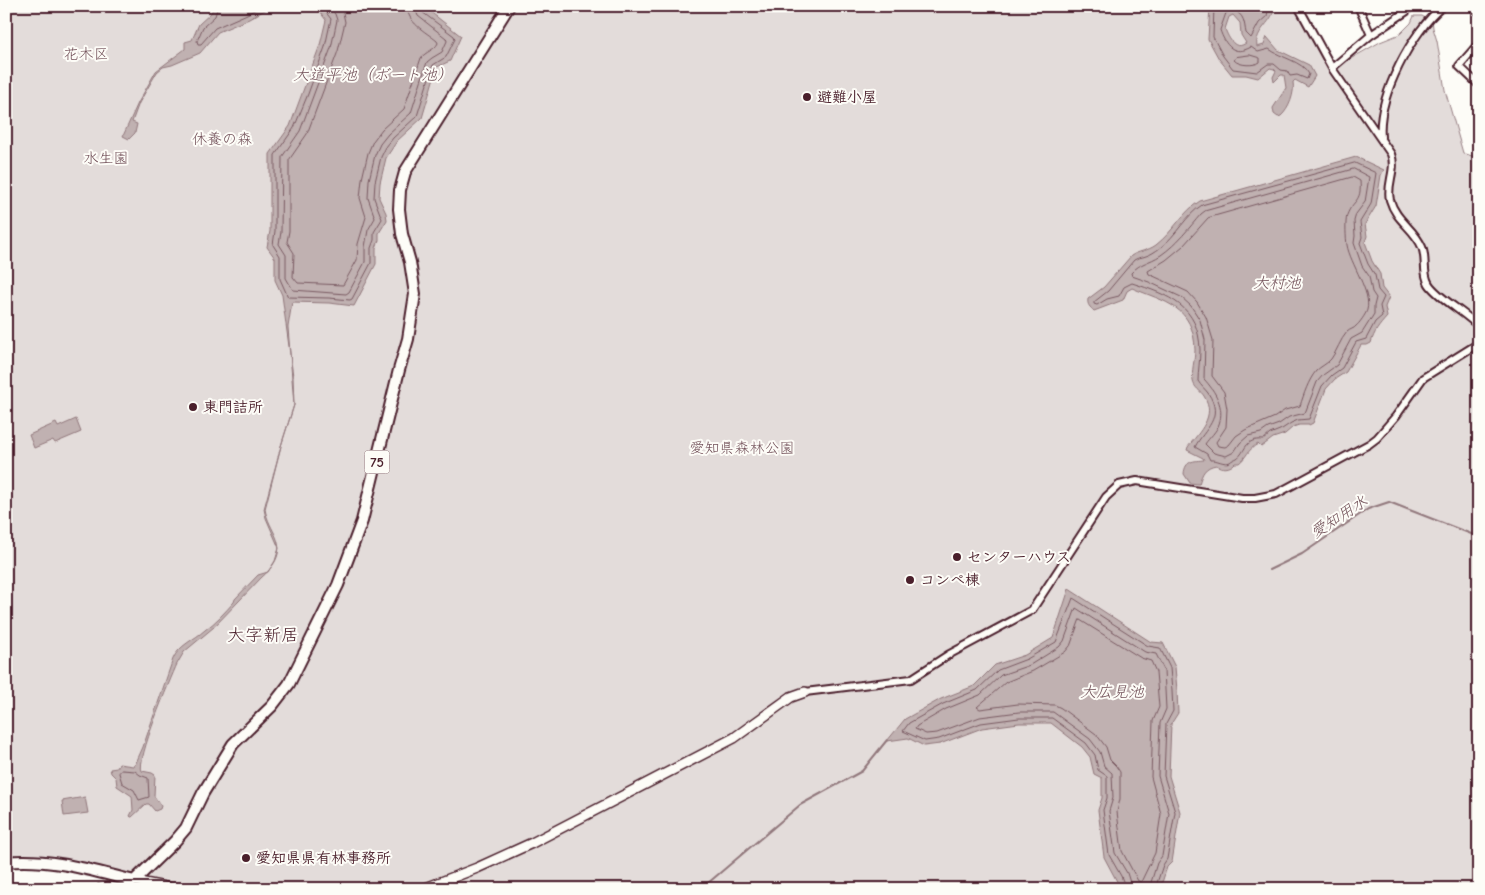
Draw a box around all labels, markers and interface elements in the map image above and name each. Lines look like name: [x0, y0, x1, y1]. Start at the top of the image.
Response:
park label: 花木区: [63, 45, 109, 63]
water label: 大道平池（ボート池）: [293, 66, 453, 84]
place label: 避難小屋: [817, 88, 877, 106]
marker: 避難小屋: [801, 91, 813, 103]
park label: 休養の森: [192, 130, 252, 148]
park label: 水生園: [83, 149, 129, 167]
water label: 大村池: [1253, 274, 1302, 292]
place label: 東門詰所: [203, 398, 263, 416]
marker: 東門詰所: [187, 401, 199, 413]
park label: 愛知県森林公園: [689, 439, 795, 457]
road number: 75: [364, 451, 390, 474]
water label: 愛知用水: [1307, 492, 1371, 542]
place label: センターハウス: [967, 548, 1071, 566]
marker: センターハウス: [951, 551, 963, 563]
place label: コンペ棟: [920, 571, 980, 589]
marker: コンペ棟: [904, 574, 916, 586]
district label: 大字新居: [227, 625, 299, 646]
water label: 大広見池: [1080, 683, 1145, 701]
place label: 愛知県県有林事務所: [256, 849, 391, 867]
marker: 愛知県県有林事務所: [240, 852, 252, 864]

